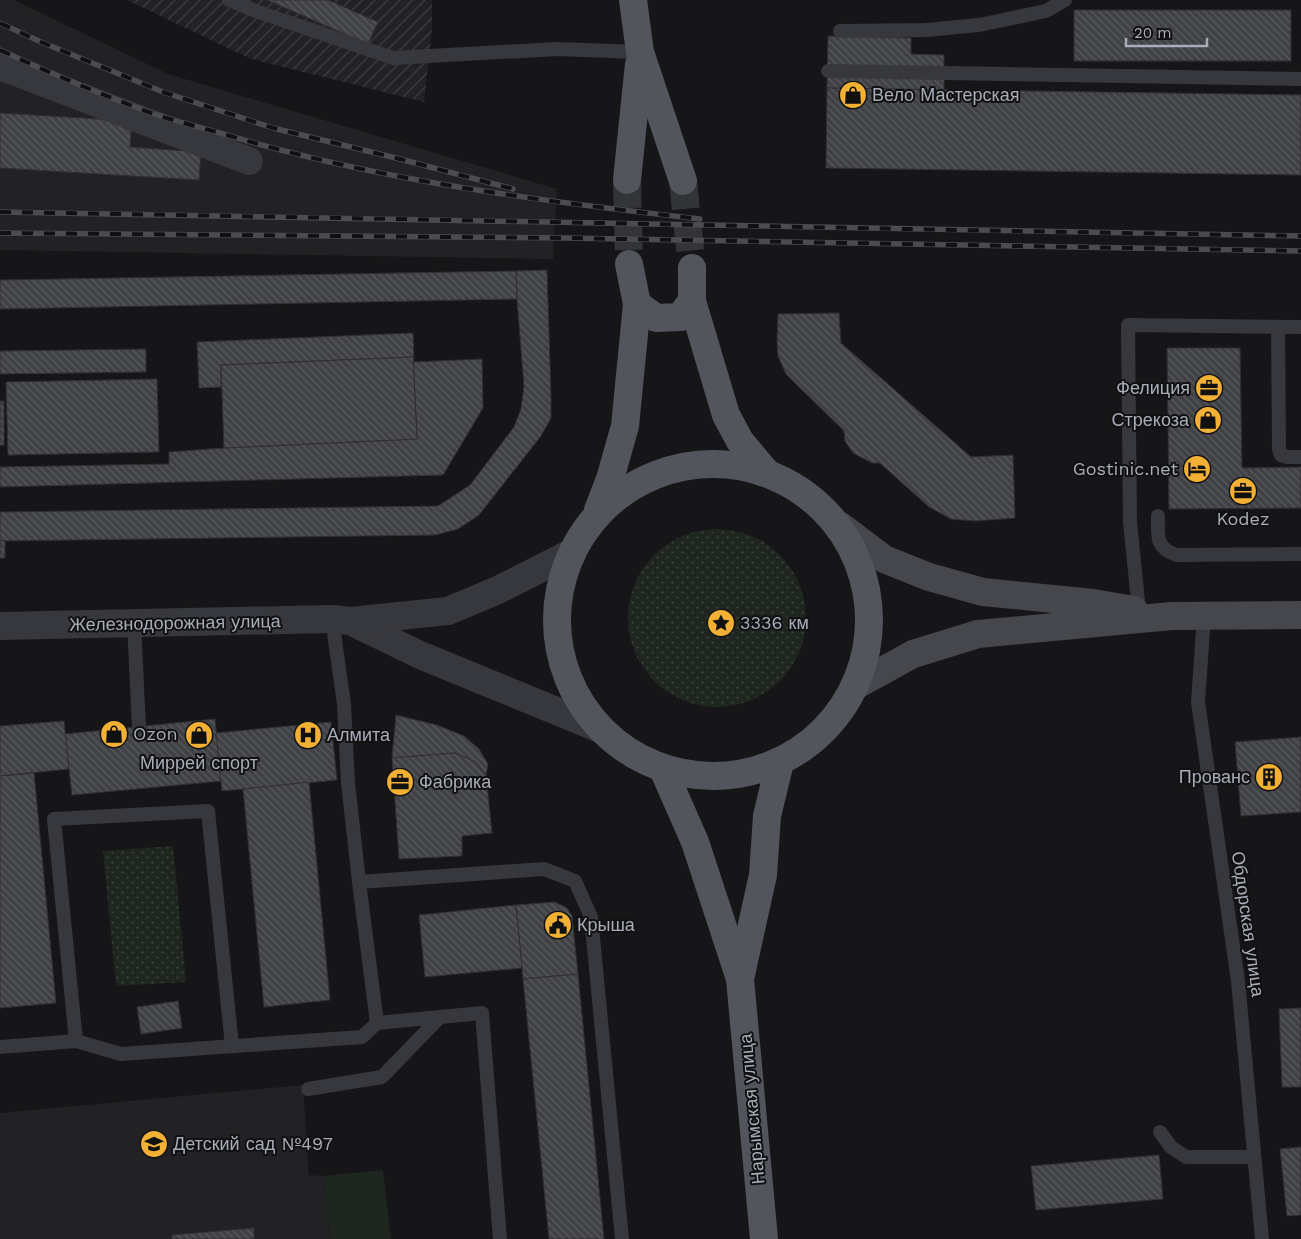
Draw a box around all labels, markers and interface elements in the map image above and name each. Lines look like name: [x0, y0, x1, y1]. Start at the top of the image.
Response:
scale bar: [1126, 15, 1207, 47]
text: 20 m: [1134, 24, 1172, 42]
shop icon: Вело Мастерская: [838, 80, 868, 110]
place label: Вело Мастерская: [872, 84, 1020, 105]
office icon: Фелиция: [1194, 373, 1224, 403]
place label: Фелиция: [1116, 377, 1190, 398]
shop icon: Стрекоза: [1193, 405, 1223, 435]
place label: Стрекоза: [1112, 409, 1190, 430]
hotel icon: Gostinic.net: [1182, 454, 1212, 484]
place label: Gostinic.net: [1073, 458, 1178, 479]
office icon: Kodez: [1228, 476, 1258, 506]
place label: Kodez: [1216, 508, 1270, 529]
place icon: 3336 км: [706, 608, 736, 638]
street label: Железнодорожная улица: [69, 610, 282, 635]
place label: 3336 км: [740, 612, 809, 633]
shop icon: Ozon: [99, 719, 129, 749]
shop icon: Миррей спорт: [184, 720, 214, 750]
hospital icon: Алмита: [293, 720, 323, 750]
place label: Ozon: [133, 723, 178, 744]
place label: Алмита: [327, 724, 391, 745]
place label: Миррей спорт: [140, 752, 258, 773]
building icon: Прованс: [1254, 762, 1284, 792]
place label: Прованс: [1179, 766, 1250, 787]
office icon: Фабрика: [385, 767, 415, 797]
place label: Фабрика: [419, 771, 492, 792]
street label: Обдорская улица: [1228, 850, 1269, 999]
public building icon: Крыша: [543, 910, 573, 940]
place label: Крыша: [577, 914, 636, 935]
street label: Нарымская улица: [734, 1032, 769, 1185]
school or university icon: Детский сад №497: [139, 1129, 169, 1159]
place label: Детский сад №497: [173, 1133, 333, 1154]

